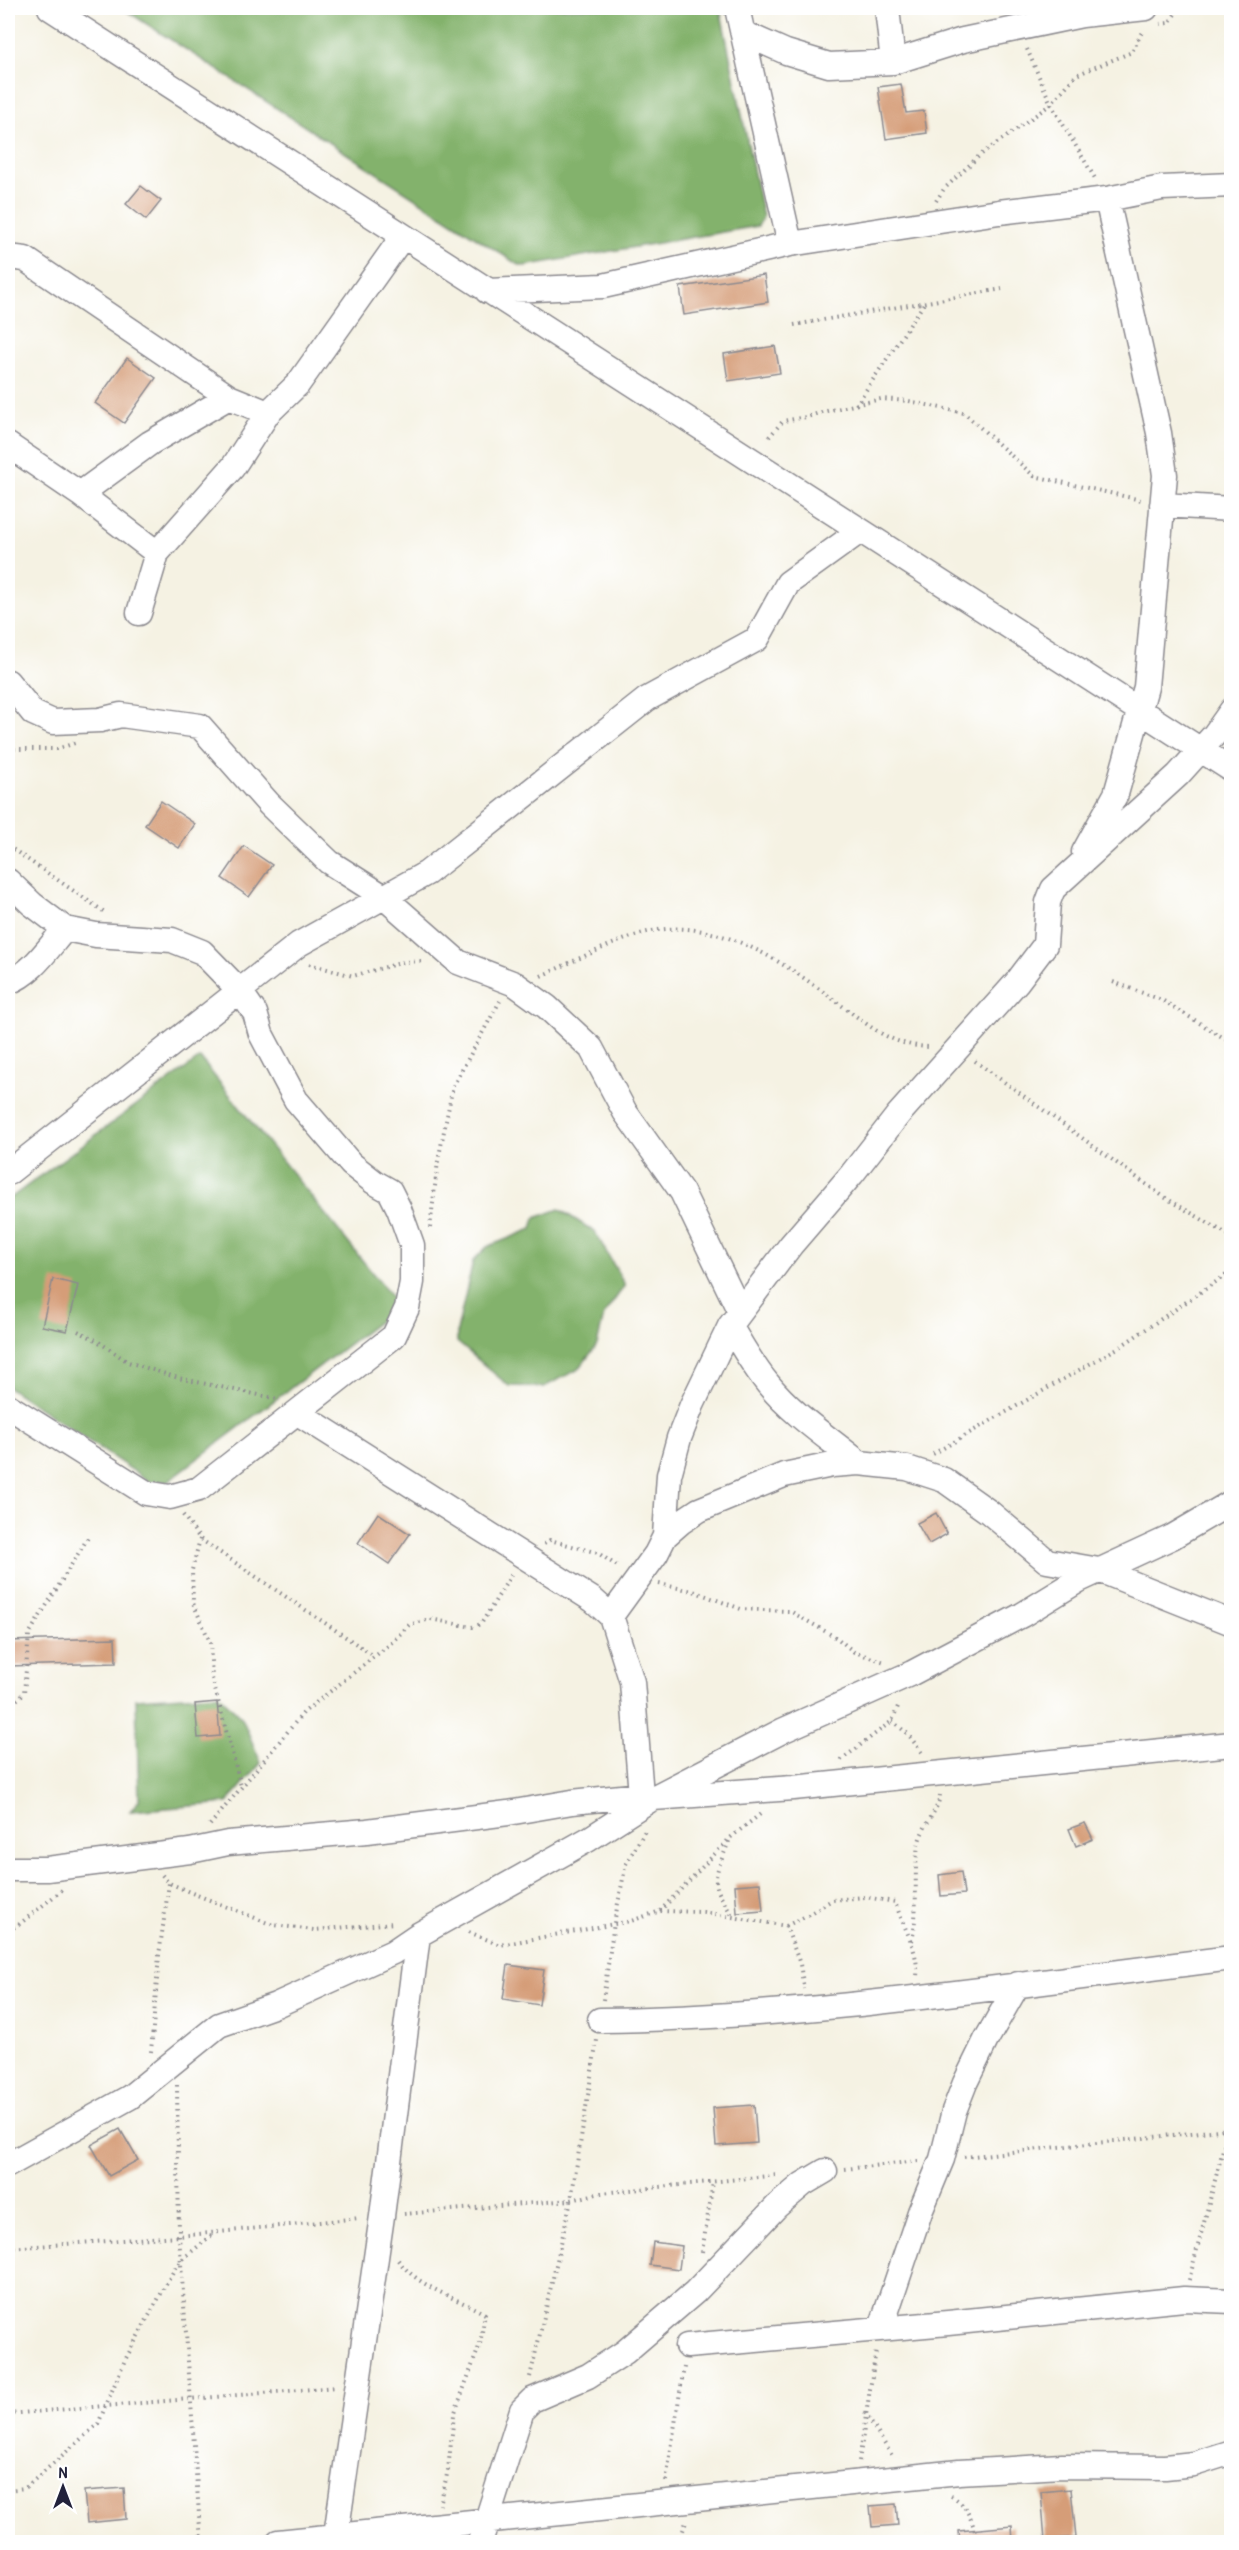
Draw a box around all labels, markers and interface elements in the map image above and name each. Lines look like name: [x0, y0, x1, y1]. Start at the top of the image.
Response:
north arrow: [33, 2457, 93, 2517]
text: N: [59, 2461, 68, 2483]

